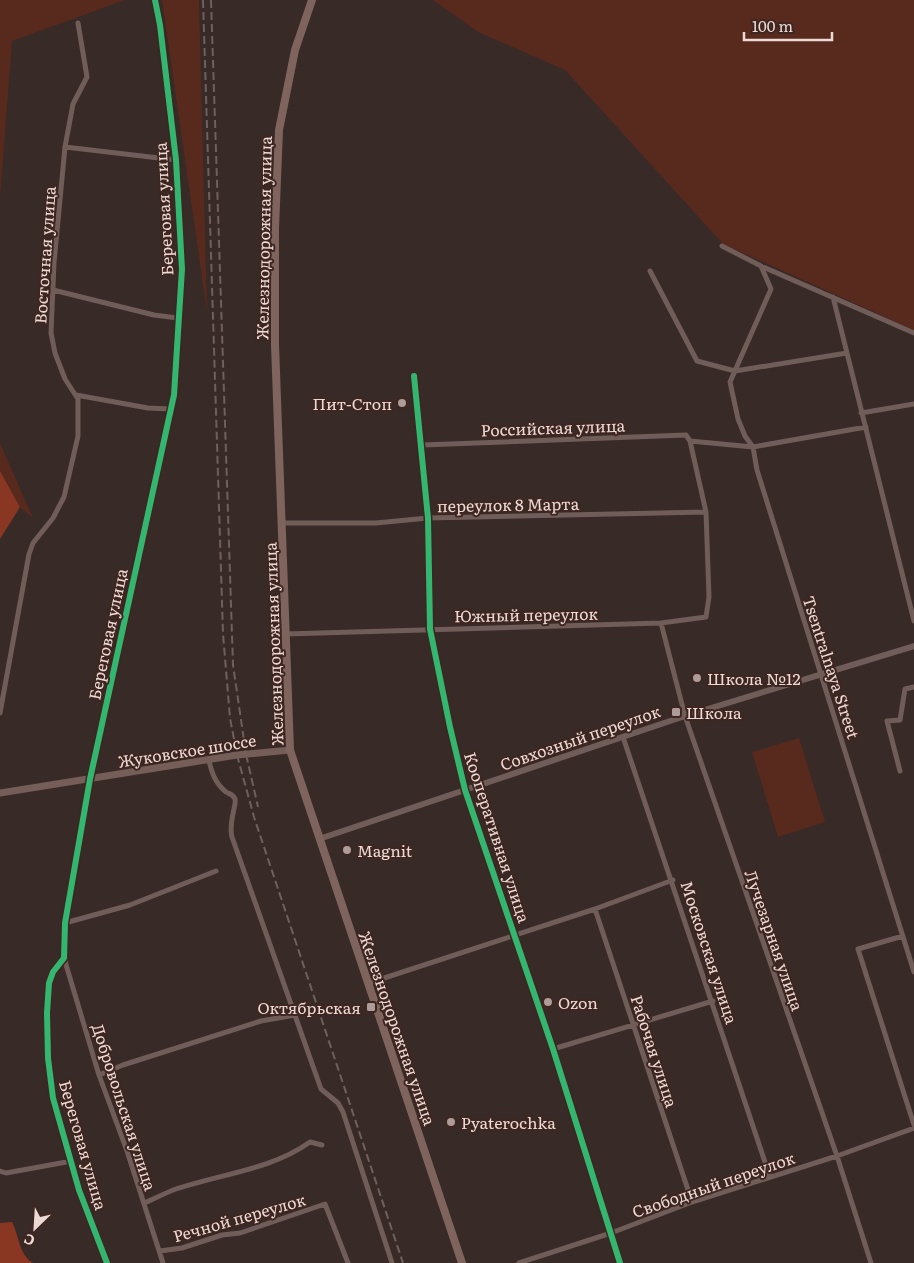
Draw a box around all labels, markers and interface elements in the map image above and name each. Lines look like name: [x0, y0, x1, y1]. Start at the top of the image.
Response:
scale bar: [744, 10, 832, 42]
text: 100 m: [752, 14, 793, 37]
street label: Железнодорожная улица: [249, 136, 277, 340]
street label: Береговая улица: [147, 141, 178, 276]
street label: Восточная улица: [27, 185, 61, 325]
place label: Пит-Стоп: [312, 391, 392, 415]
marker: Пит-Стоп: [396, 397, 408, 409]
street label: Российская улица: [480, 412, 626, 442]
street label: переулок 8 Марта: [437, 491, 580, 517]
street label: Железнодорожная улица: [257, 541, 289, 746]
street label: Береговая улица: [81, 566, 133, 702]
street label: Tsentralnaya Street: [798, 592, 867, 742]
street label: Южный переулок: [454, 601, 599, 627]
place label: Школа №12: [707, 666, 801, 690]
marker: Школа №12: [691, 672, 703, 684]
street label: Совхозный переулок: [497, 698, 664, 776]
place label: Школа: [686, 700, 742, 724]
marker: Школа: [670, 706, 682, 718]
street label: Жуковское шоссе: [116, 727, 258, 773]
street label: Кооперативная улица: [459, 749, 537, 926]
place label: Magnit: [357, 838, 413, 862]
marker: Magnit: [341, 844, 353, 856]
street label: Лучезарная улица: [740, 866, 810, 1014]
street label: Московская улица: [676, 877, 745, 1027]
street label: Железнодорожная улица: [353, 928, 443, 1129]
place label: Ozon: [558, 990, 598, 1014]
street label: Рабочая улица: [626, 992, 685, 1111]
place label: Октябрьская: [257, 995, 361, 1019]
marker: Ozon: [542, 996, 554, 1008]
marker: Октябрьская: [365, 1001, 377, 1013]
street label: Добровольская улица: [87, 1020, 163, 1194]
street label: Береговая улица: [54, 1077, 114, 1213]
place label: Pyaterochka: [461, 1110, 556, 1134]
marker: Pyaterochka: [445, 1116, 457, 1128]
street label: Свободный переулок: [629, 1145, 798, 1223]
street label: Речной переулок: [170, 1186, 309, 1247]
north arrow: [10, 1203, 60, 1253]
text: С: [20, 1230, 38, 1252]

